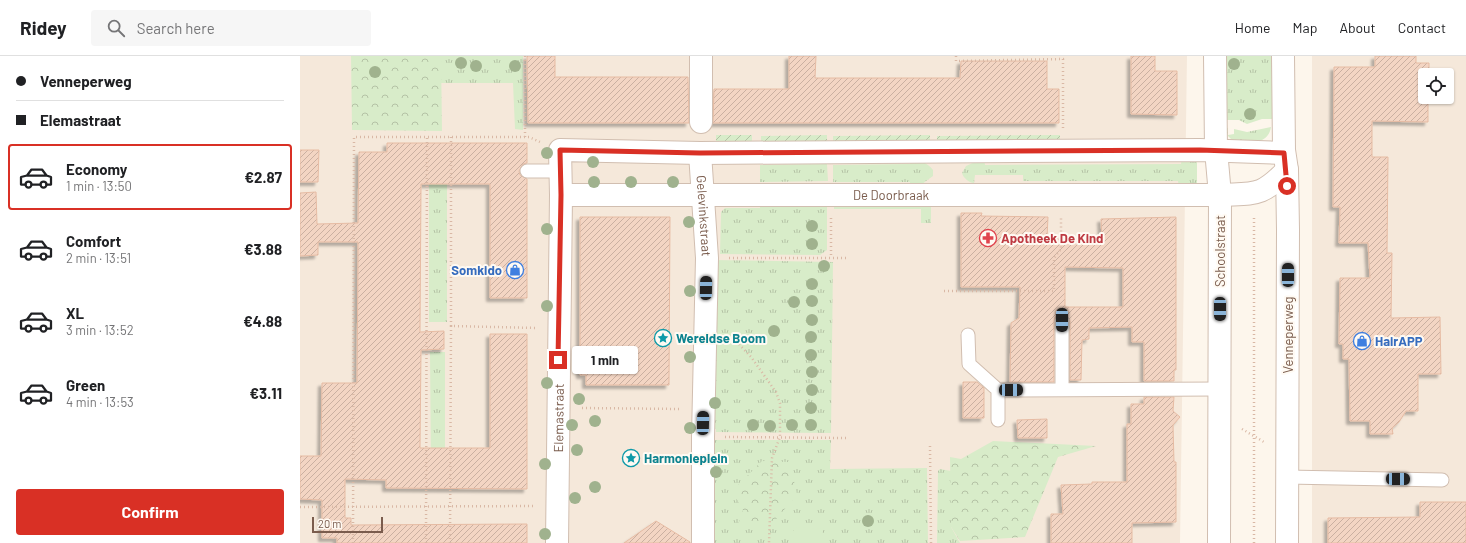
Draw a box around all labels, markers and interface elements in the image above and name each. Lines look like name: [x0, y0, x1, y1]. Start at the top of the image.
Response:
search box: [91, 10, 371, 46]
text: Ridey: [20, 16, 67, 39]
icon: search: [105, 17, 127, 39]
text: Search here: [137, 19, 215, 37]
text: Home: [1235, 19, 1271, 36]
text: Map: [1293, 19, 1317, 36]
text: About: [1339, 19, 1376, 36]
text: Contact: [1398, 19, 1446, 36]
map controls: [1418, 68, 1454, 104]
button: locate: [1418, 68, 1454, 104]
text: Venneperweg: [40, 72, 132, 90]
text: Elemastraat: [40, 111, 121, 129]
icon: car: [18, 159, 54, 195]
text: Economy: [66, 160, 127, 178]
text: €2.87: [244, 168, 282, 186]
street label: Gelevinkstraat: [694, 175, 715, 257]
route start: [1278, 177, 1296, 195]
text: 1 min · 13:50: [66, 178, 132, 194]
street label: De Doorbraak: [853, 187, 930, 203]
street label: Schoolstraat: [1212, 215, 1228, 287]
pharmacy icon: Apotheek De Kind: [978, 228, 998, 248]
place label: Apotheek De Kind: [1001, 230, 1103, 246]
icon: car: [18, 231, 54, 267]
text: Comfort: [66, 232, 121, 250]
text: €3.88: [244, 240, 282, 258]
text: 2 min · 13:51: [66, 250, 131, 266]
shop icon: Somkido: [505, 260, 525, 280]
place label: Somkido: [451, 262, 502, 278]
car: [1282, 263, 1294, 287]
car: [700, 276, 712, 300]
street label: Venneperweg: [1280, 296, 1296, 373]
car: [1214, 297, 1226, 321]
icon: car: [18, 303, 54, 339]
text: XL: [66, 304, 84, 322]
car: [1056, 308, 1068, 332]
text: €4.88: [243, 312, 282, 330]
text: 3 min · 13:52: [66, 322, 134, 338]
place icon: Wereldse Boom: [653, 328, 673, 348]
place label: Wereldse Boom: [676, 330, 766, 346]
shop icon: HairAPP: [1352, 331, 1372, 351]
place label: HairAPP: [1375, 333, 1423, 349]
callout: 1 min: [572, 346, 638, 374]
route end: [549, 351, 567, 369]
text: 1 min: [591, 352, 619, 368]
icon: car: [18, 375, 54, 411]
text: Green: [66, 376, 105, 394]
street label: Elemastraat: [550, 383, 567, 453]
text: €3.11: [250, 384, 282, 402]
car: [999, 384, 1023, 396]
text: 4 min · 13:53: [66, 394, 134, 410]
car: [697, 411, 709, 435]
place icon: Harmonieplein: [621, 448, 641, 468]
place label: Harmonieplein: [644, 450, 728, 466]
car: [1386, 473, 1410, 485]
button: Confirm: [16, 489, 284, 535]
scale bar: [312, 515, 383, 534]
text: 20 m: [318, 517, 341, 530]

